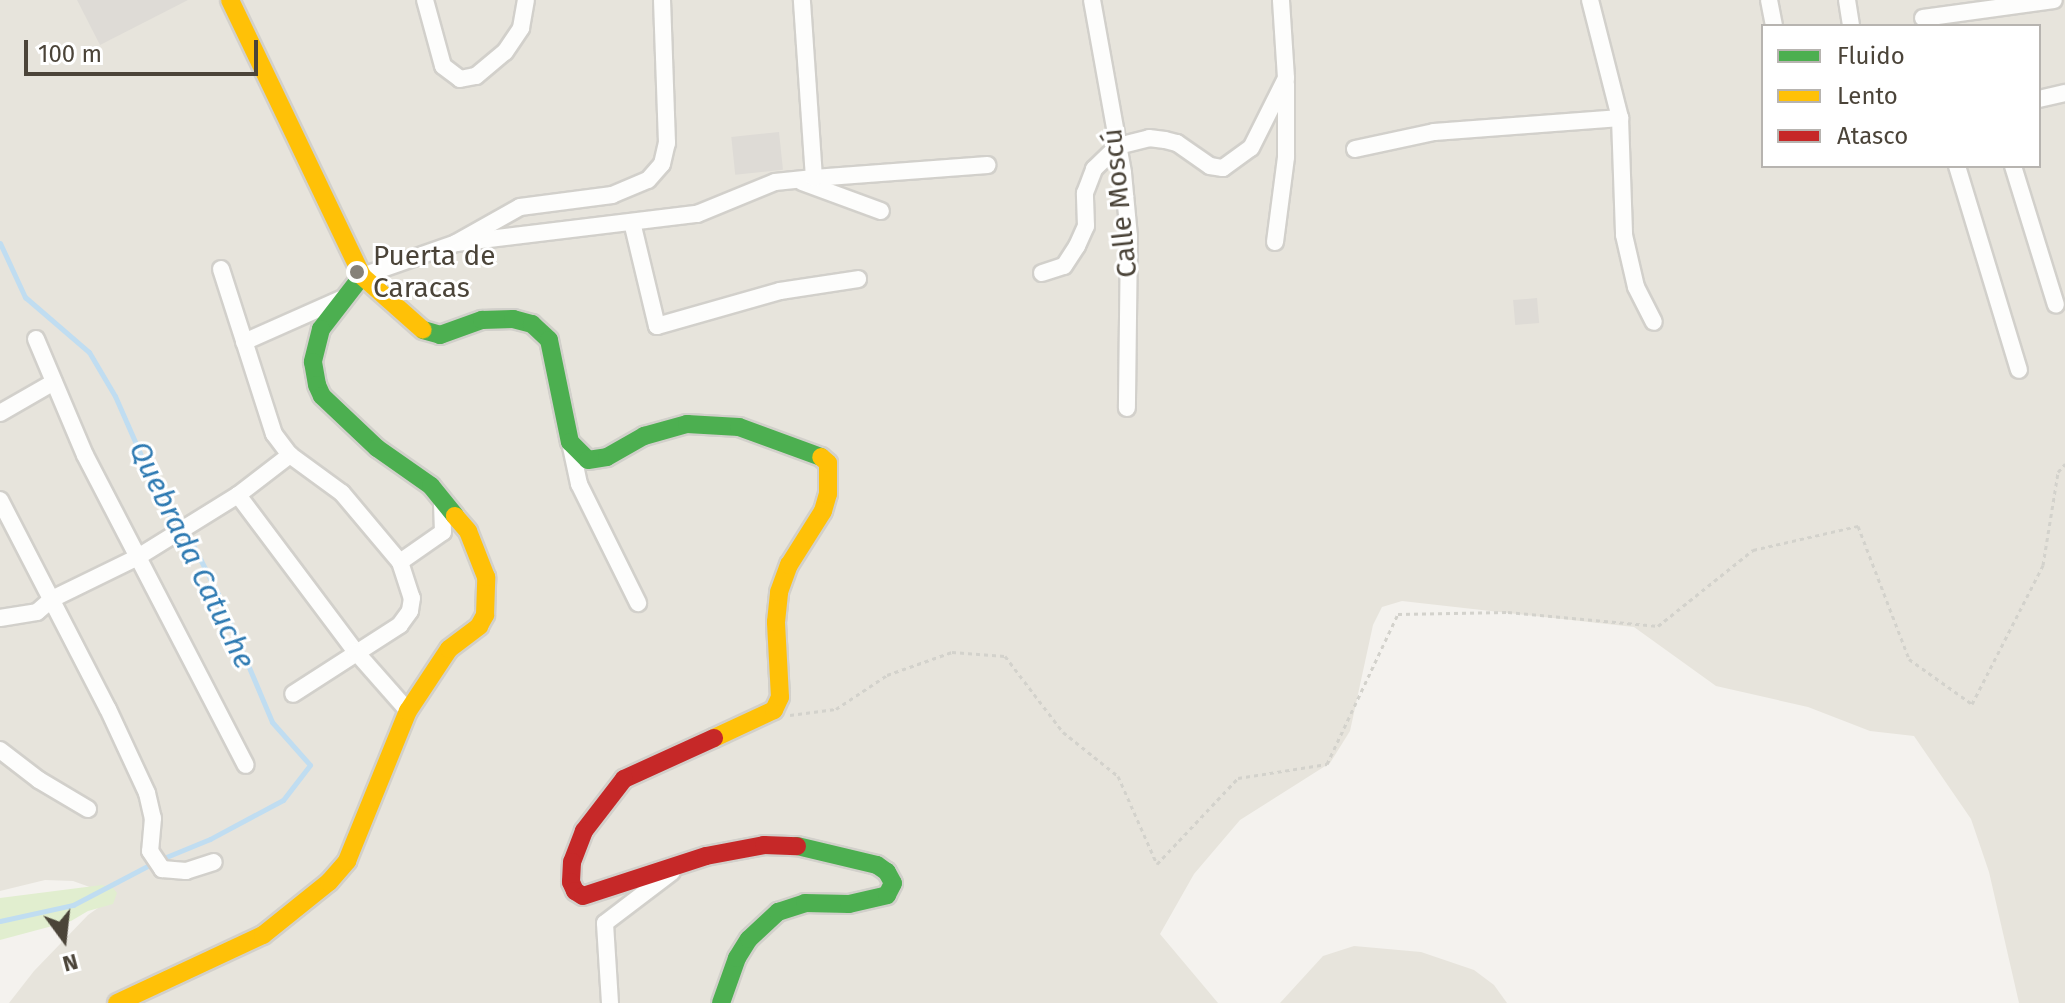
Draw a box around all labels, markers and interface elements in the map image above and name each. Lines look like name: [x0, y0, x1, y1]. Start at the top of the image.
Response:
scale bar: [28, 24, 262, 74]
legend: [1761, 24, 2041, 168]
text: 100 m: [38, 40, 102, 68]
text: Fluido: [1837, 42, 1905, 70]
text: Lento: [1837, 82, 1898, 110]
text: Atasco: [1837, 122, 1908, 150]
street label: Calle Moscú: [1095, 127, 1145, 279]
place label: Puerta de Caracas: [373, 239, 495, 305]
marker: Puerta de Caracas: [348, 263, 366, 281]
water label: Quebrada Catuche: [121, 435, 263, 675]
north arrow: [24, 899, 104, 979]
text: N: [60, 948, 81, 978]

